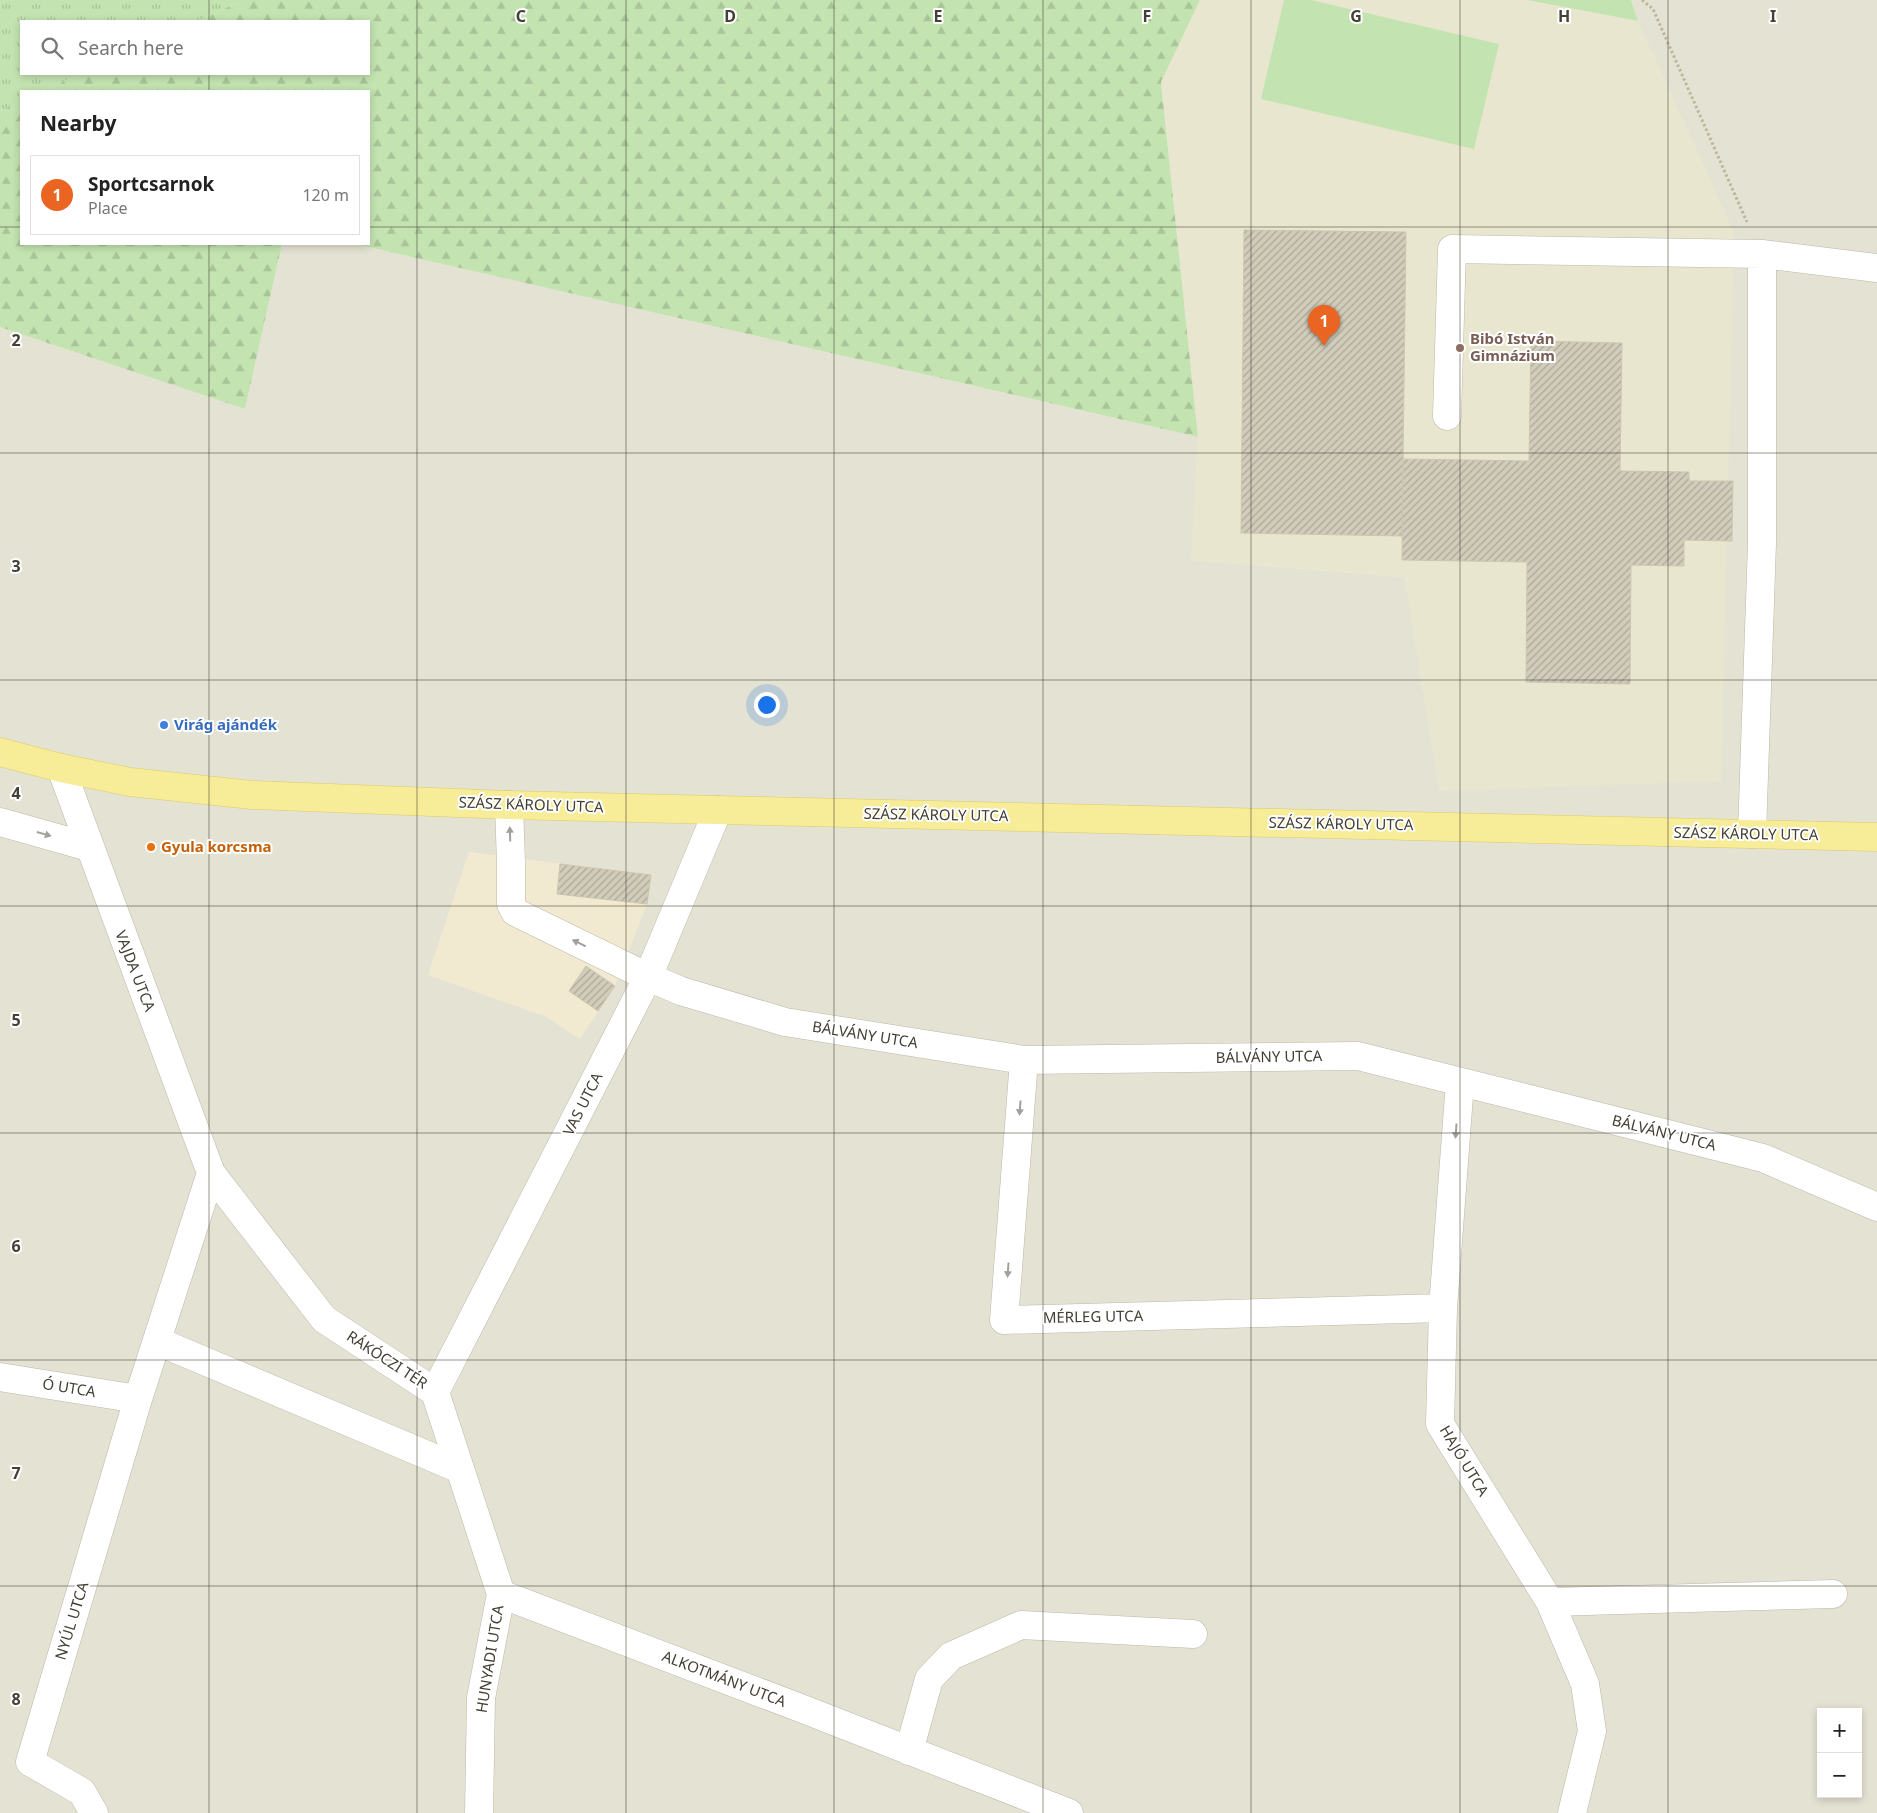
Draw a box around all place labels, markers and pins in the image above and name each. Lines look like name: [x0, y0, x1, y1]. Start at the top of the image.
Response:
pin: 1: [1308, 305, 1340, 346]
place label: Bibó István Gimnázium: [1470, 328, 1555, 365]
marker: Bibó István Gimnázium: [1454, 342, 1466, 354]
place label: Virág ajándék: [174, 714, 278, 734]
marker: Virág ajándék: [158, 719, 170, 731]
place label: Gyula korcsma: [161, 836, 272, 856]
marker: Gyula korcsma: [145, 841, 157, 853]

